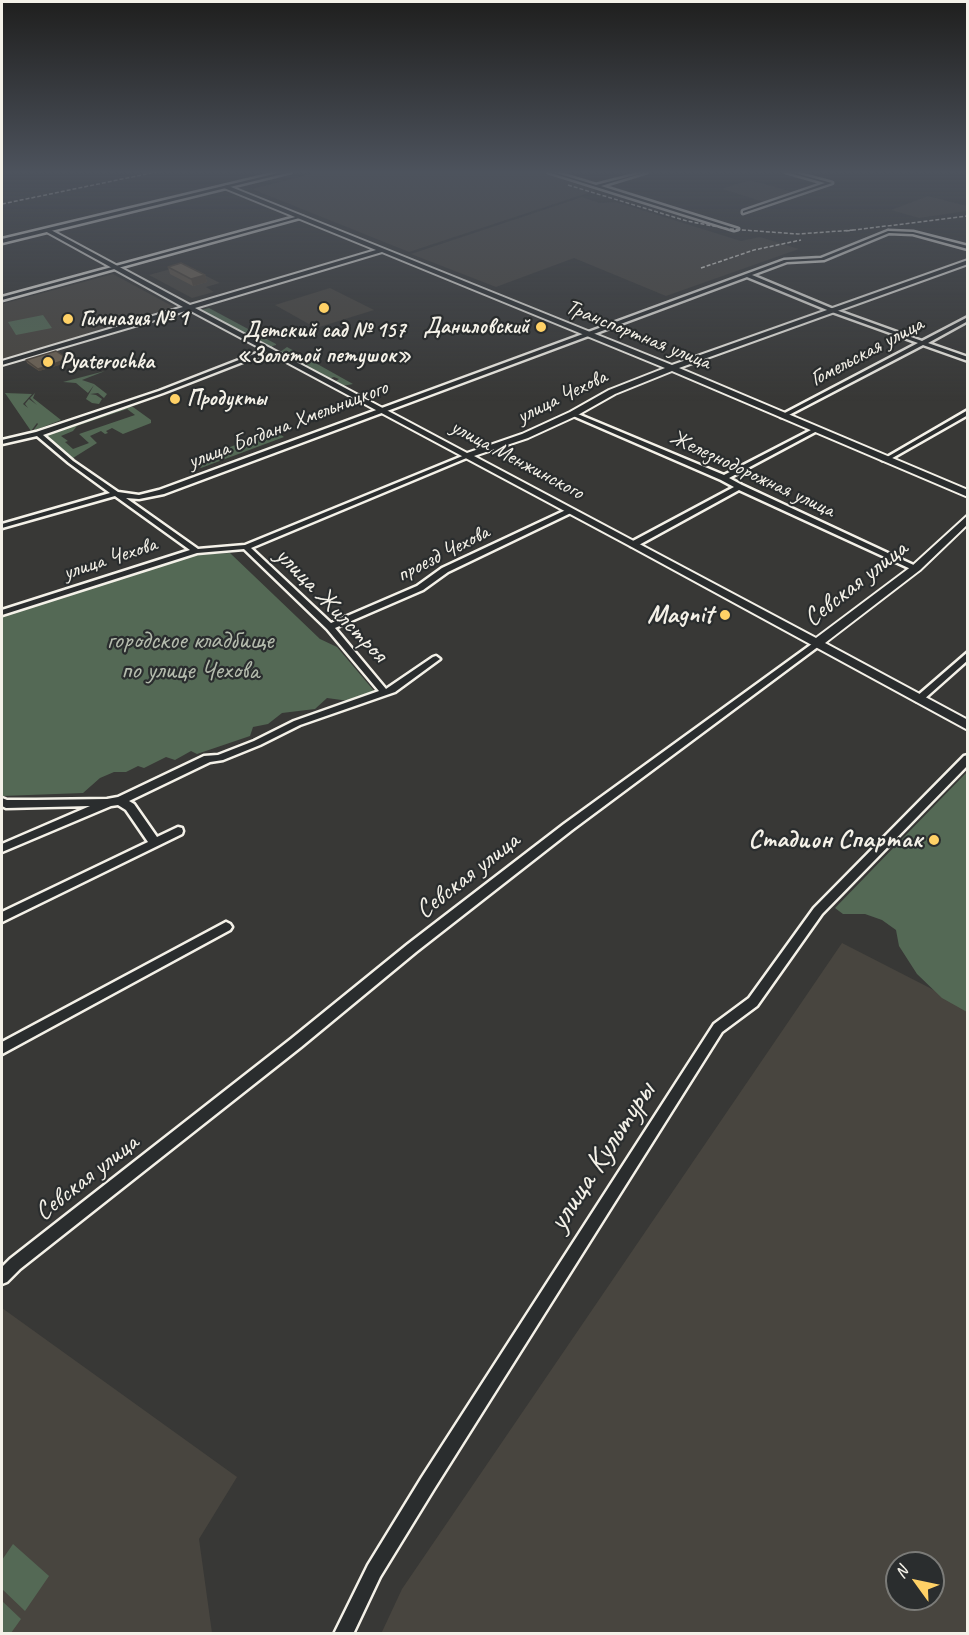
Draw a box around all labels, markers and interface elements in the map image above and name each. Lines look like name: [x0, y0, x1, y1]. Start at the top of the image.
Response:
street label: Транспортная улица: [562, 294, 714, 376]
marker: Детский сад № 157 «Золотой петушок»: [317, 301, 331, 315]
place label: Гимназия № 1: [80, 306, 188, 332]
street label: Гомельская улица: [806, 311, 928, 393]
marker: Гимназия № 1: [61, 312, 75, 326]
place label: Даниловский: [423, 314, 529, 340]
place label: Детский сад № 157 «Золотой петушок»: [237, 318, 411, 370]
marker: Даниловский: [534, 320, 548, 334]
place label: Pyaterochka: [60, 349, 154, 375]
marker: Pyaterochka: [41, 355, 55, 369]
street label: улица Чехова: [513, 364, 611, 430]
street label: улица Богдана Хмельницкого: [184, 375, 392, 475]
place label: Продукты: [187, 386, 266, 412]
marker: Продукты: [168, 392, 182, 406]
street label: улица Менжинского: [446, 414, 588, 506]
street label: Железнодорожная улица: [665, 424, 839, 524]
street label: проезд Чехова: [392, 519, 494, 589]
street label: улица Чехова: [60, 531, 160, 587]
street label: Севская улица: [798, 534, 914, 634]
street label: улица Жилстроя: [268, 541, 394, 669]
place label: Magnit: [647, 599, 713, 631]
marker: Magnit: [718, 608, 732, 622]
park label: городское кладбище по улице Чехова: [107, 625, 273, 686]
place label: Стадион Спартак: [748, 824, 922, 856]
street label: Севская улица: [410, 826, 526, 926]
marker: Стадион Спартак: [927, 833, 941, 847]
street label: улица Культуры: [540, 1075, 664, 1239]
street label: Севская улица: [29, 1128, 145, 1228]
north arrow: [885, 1551, 945, 1611]
text: N: [890, 1563, 913, 1582]

